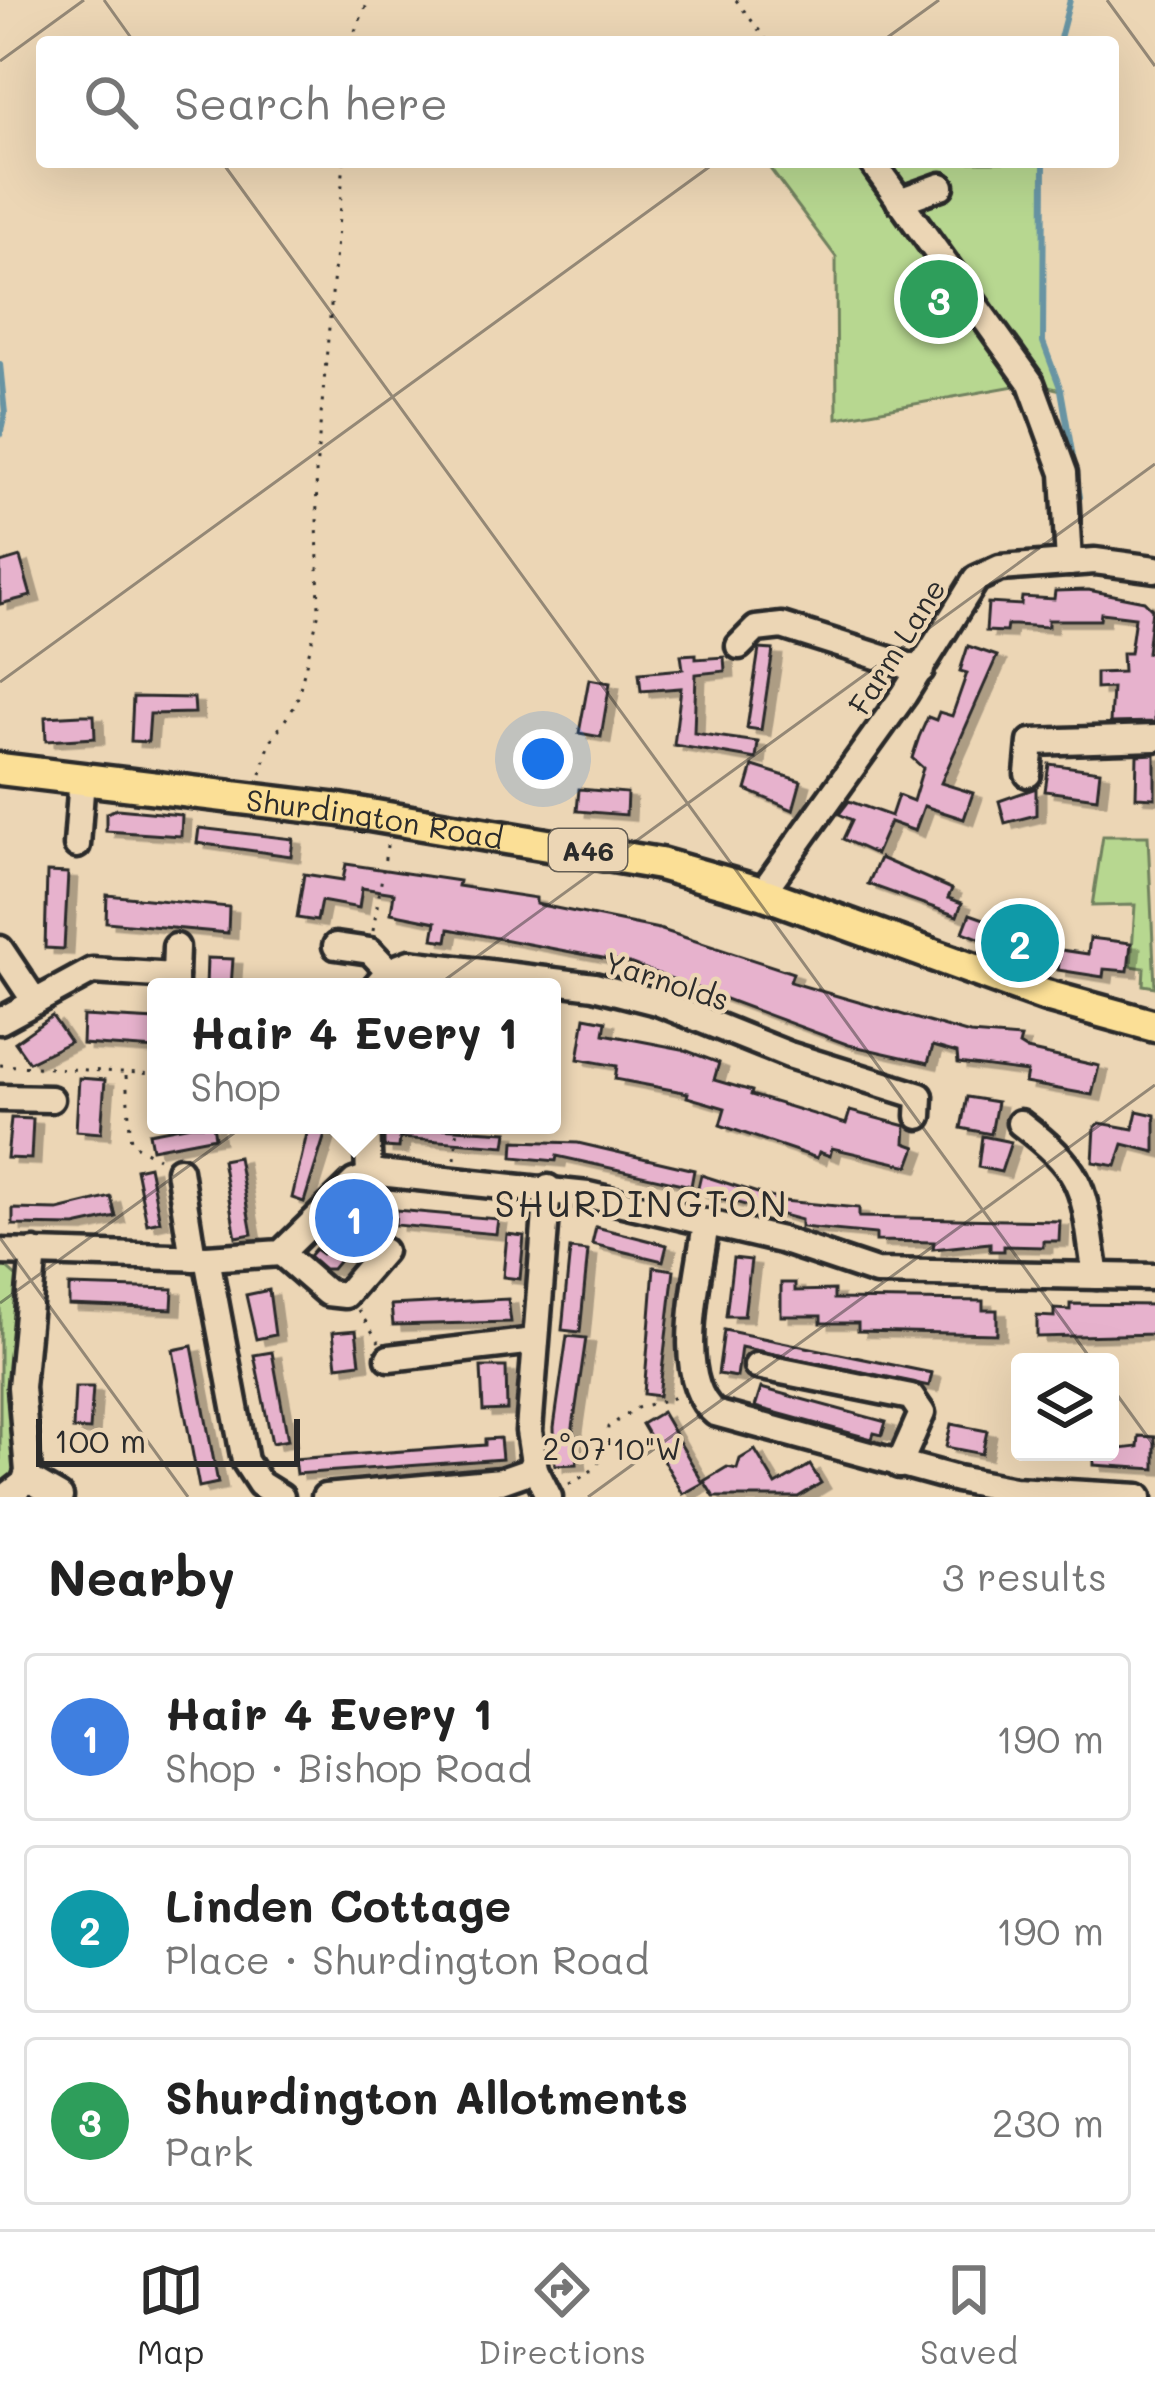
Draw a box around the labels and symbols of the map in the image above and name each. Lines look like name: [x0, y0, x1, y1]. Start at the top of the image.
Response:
pin: 3: [900, 254, 978, 344]
street label: Farm Lane: [838, 570, 954, 722]
your location: [513, 729, 573, 789]
street label: Shurdington Road: [244, 779, 506, 857]
road number: A46: [549, 829, 627, 871]
pin: 2: [981, 898, 1059, 988]
street label: Yarnolds: [599, 941, 735, 1019]
pin: 1: [315, 1173, 393, 1263]
district label: SHURDINGTON: [495, 1179, 789, 1226]
scale bar: [36, 1413, 300, 1466]
text: 2°07'10"W: [543, 1428, 681, 1468]

